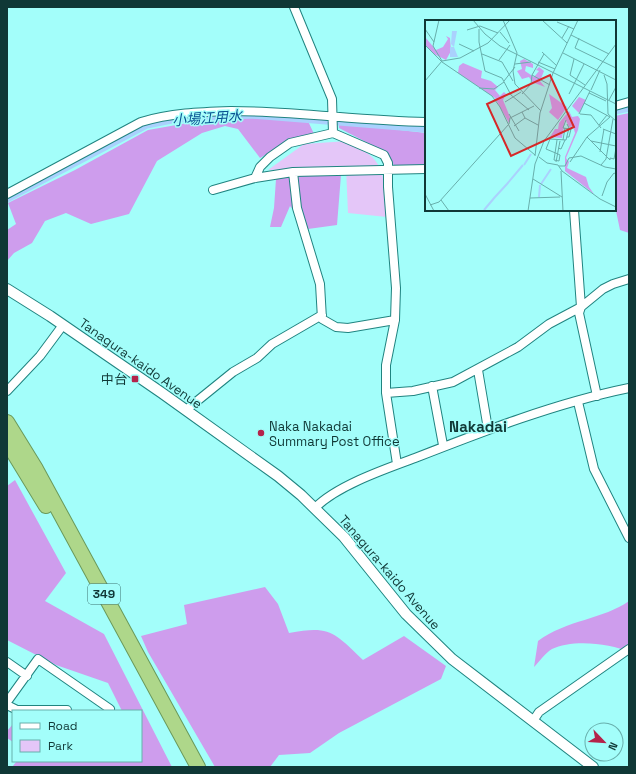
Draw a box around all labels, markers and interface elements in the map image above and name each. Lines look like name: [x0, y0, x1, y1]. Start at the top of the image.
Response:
inset map: [425, 20, 616, 211]
water label: 小場江用水: [171, 106, 245, 129]
street label: Tanagura-kaido Avenue: [76, 314, 206, 412]
place label: 中台: [101, 371, 127, 388]
marker: 中台: [130, 374, 140, 384]
district label: Nakadai: [449, 417, 507, 436]
place label: Naka Nakadai Summary Post Office: [269, 418, 400, 450]
marker: Naka Nakadai Summary Post Office: [256, 428, 266, 438]
street label: Tanagura-kaido Avenue: [335, 511, 444, 633]
road number: 349: [88, 584, 120, 604]
legend: [12, 710, 142, 762]
text: Road: [48, 718, 77, 734]
north arrow: [584, 722, 624, 762]
text: Park: [48, 738, 73, 754]
text: N: [605, 740, 621, 753]

